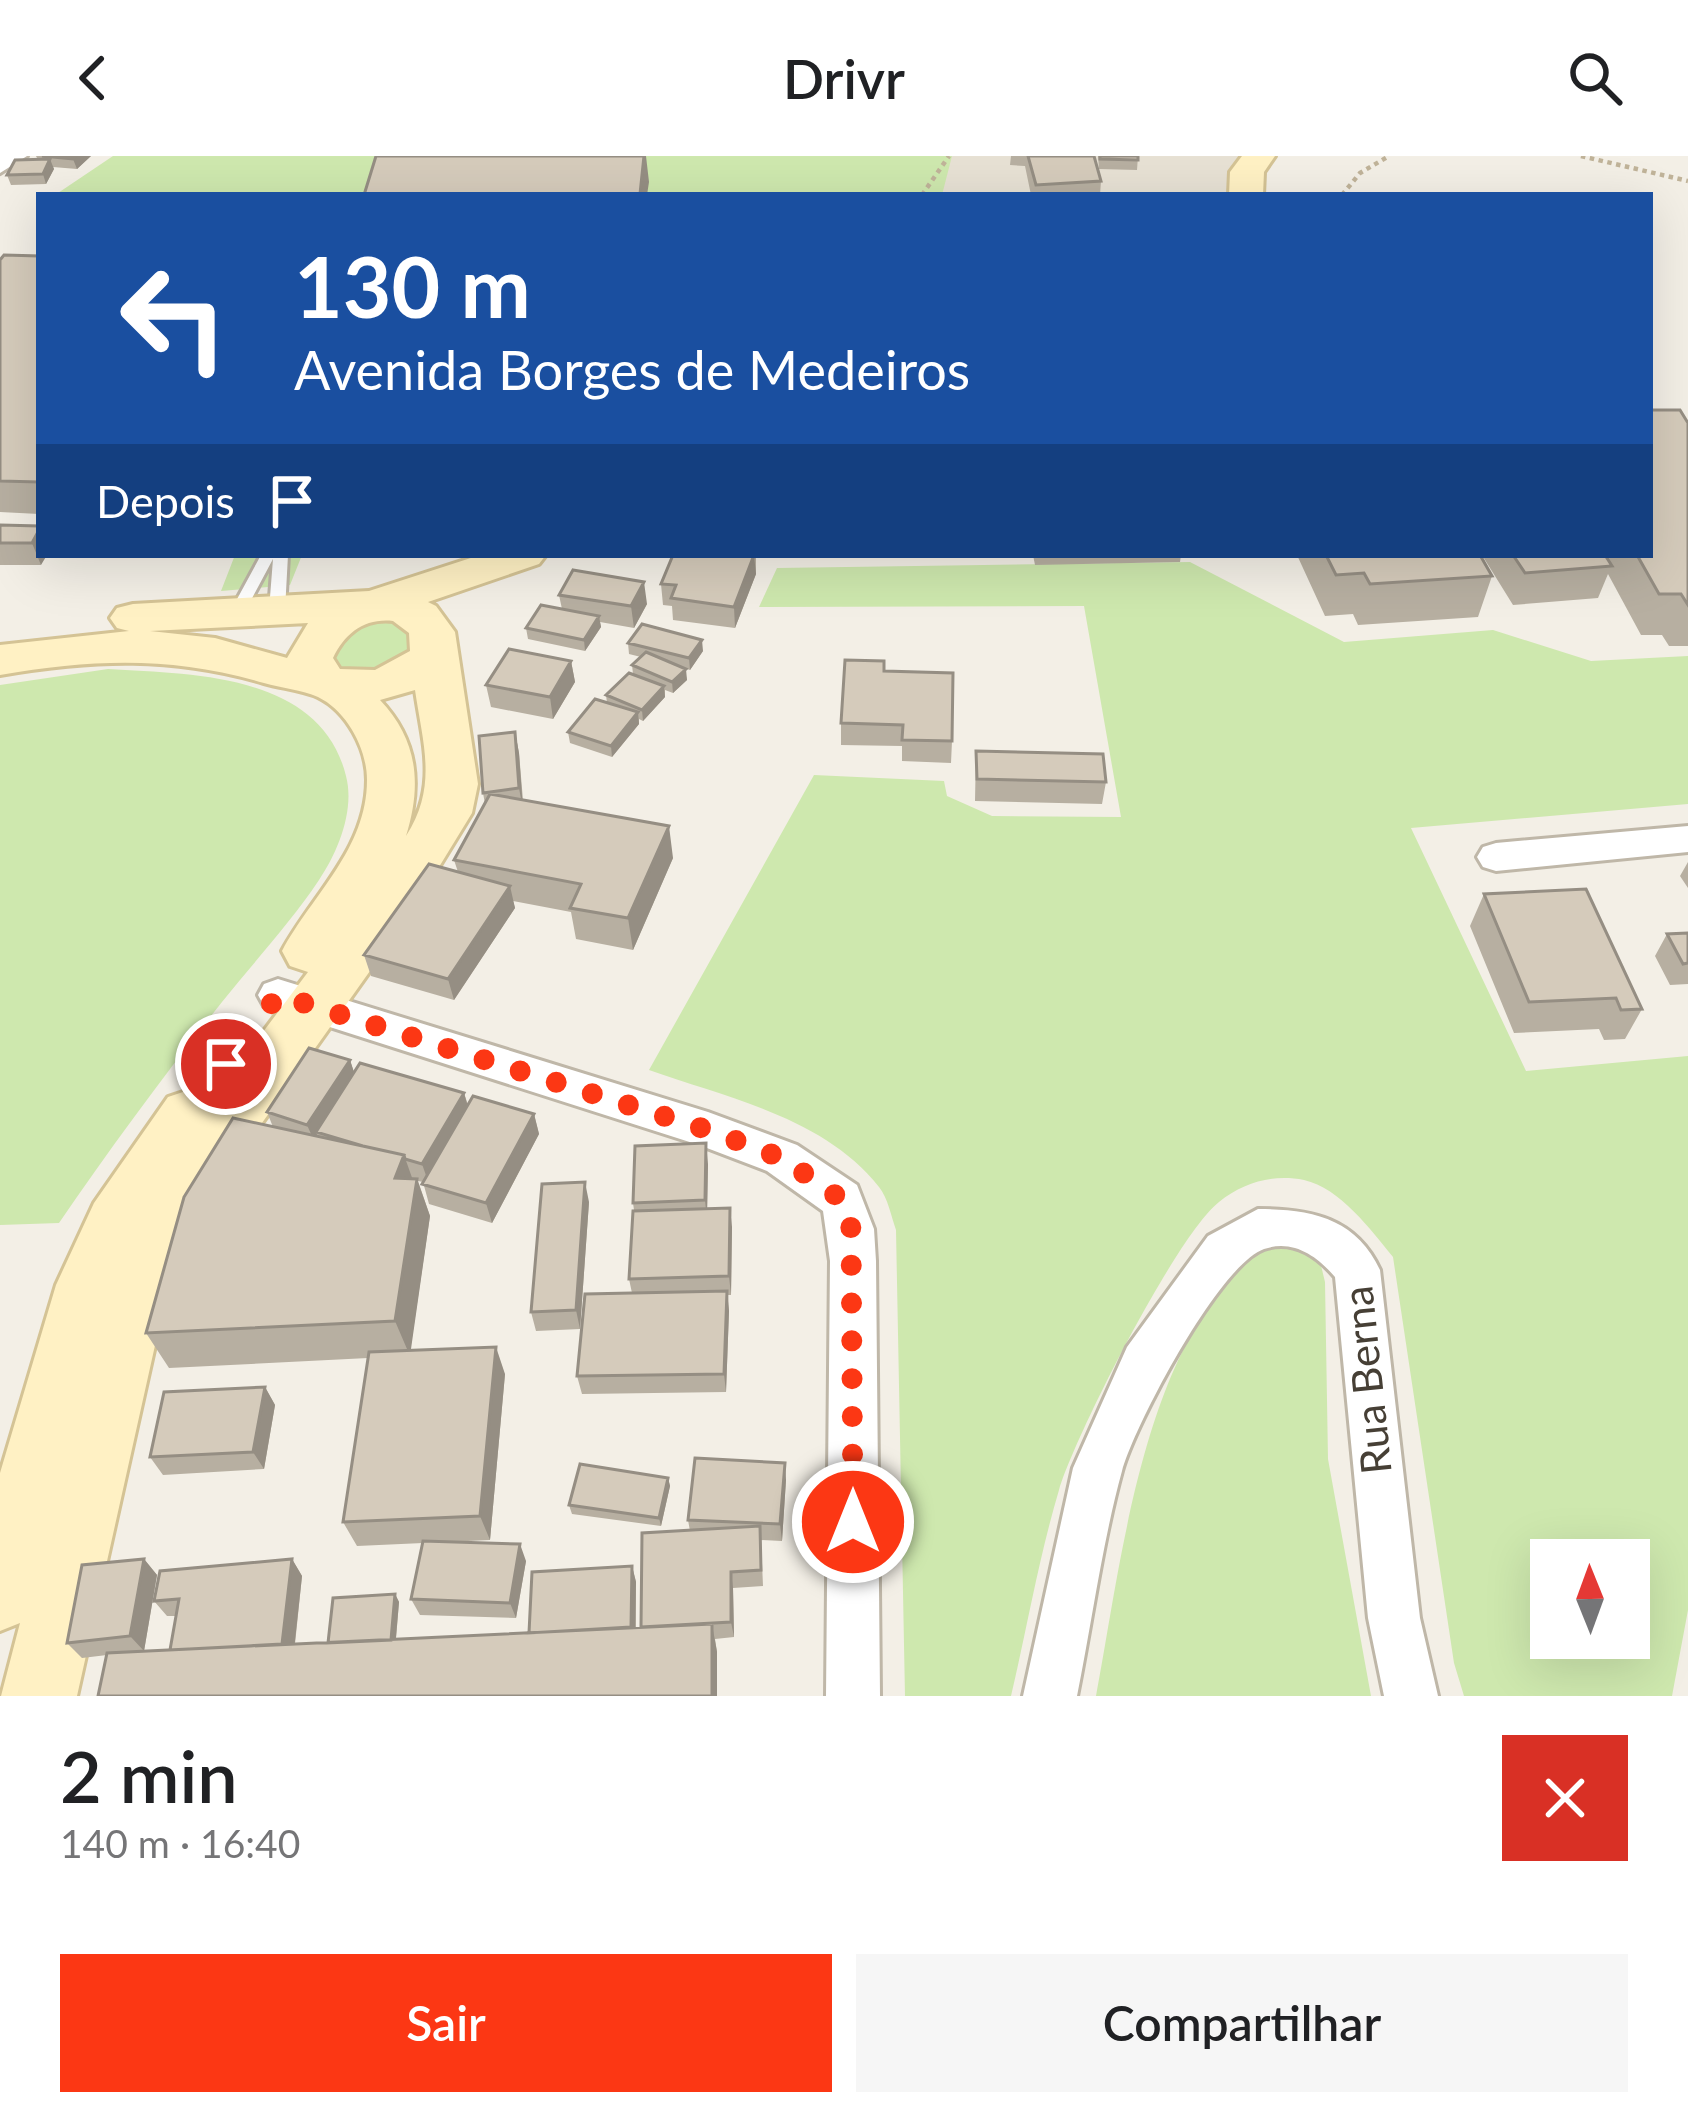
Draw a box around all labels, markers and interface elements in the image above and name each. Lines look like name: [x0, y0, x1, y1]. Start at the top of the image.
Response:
icon: back: [60, 45, 126, 111]
icon: search: [1562, 45, 1628, 111]
text: Drivr: [783, 46, 905, 111]
text: 130 m: [294, 235, 531, 336]
icon: left: [96, 240, 252, 396]
text: Avenida Borges de Medeiros: [294, 337, 970, 402]
icon: arrive: [259, 468, 325, 534]
text: Depois: [96, 474, 235, 528]
pin: [175, 1013, 277, 1115]
icon: arrive: [193, 1031, 259, 1097]
street label: Rua Berna: [1331, 1283, 1401, 1477]
position arrow: [790, 1459, 916, 1585]
north arrow: [1530, 1539, 1650, 1659]
map controls: [1530, 1539, 1650, 1659]
text: 2 min: [60, 1732, 238, 1818]
button: close: [1502, 1735, 1628, 1861]
text: 140 m · 16:40: [60, 1820, 300, 1866]
button: Sair: [60, 1954, 832, 2092]
button: Compartilhar: [856, 1954, 1628, 2092]

